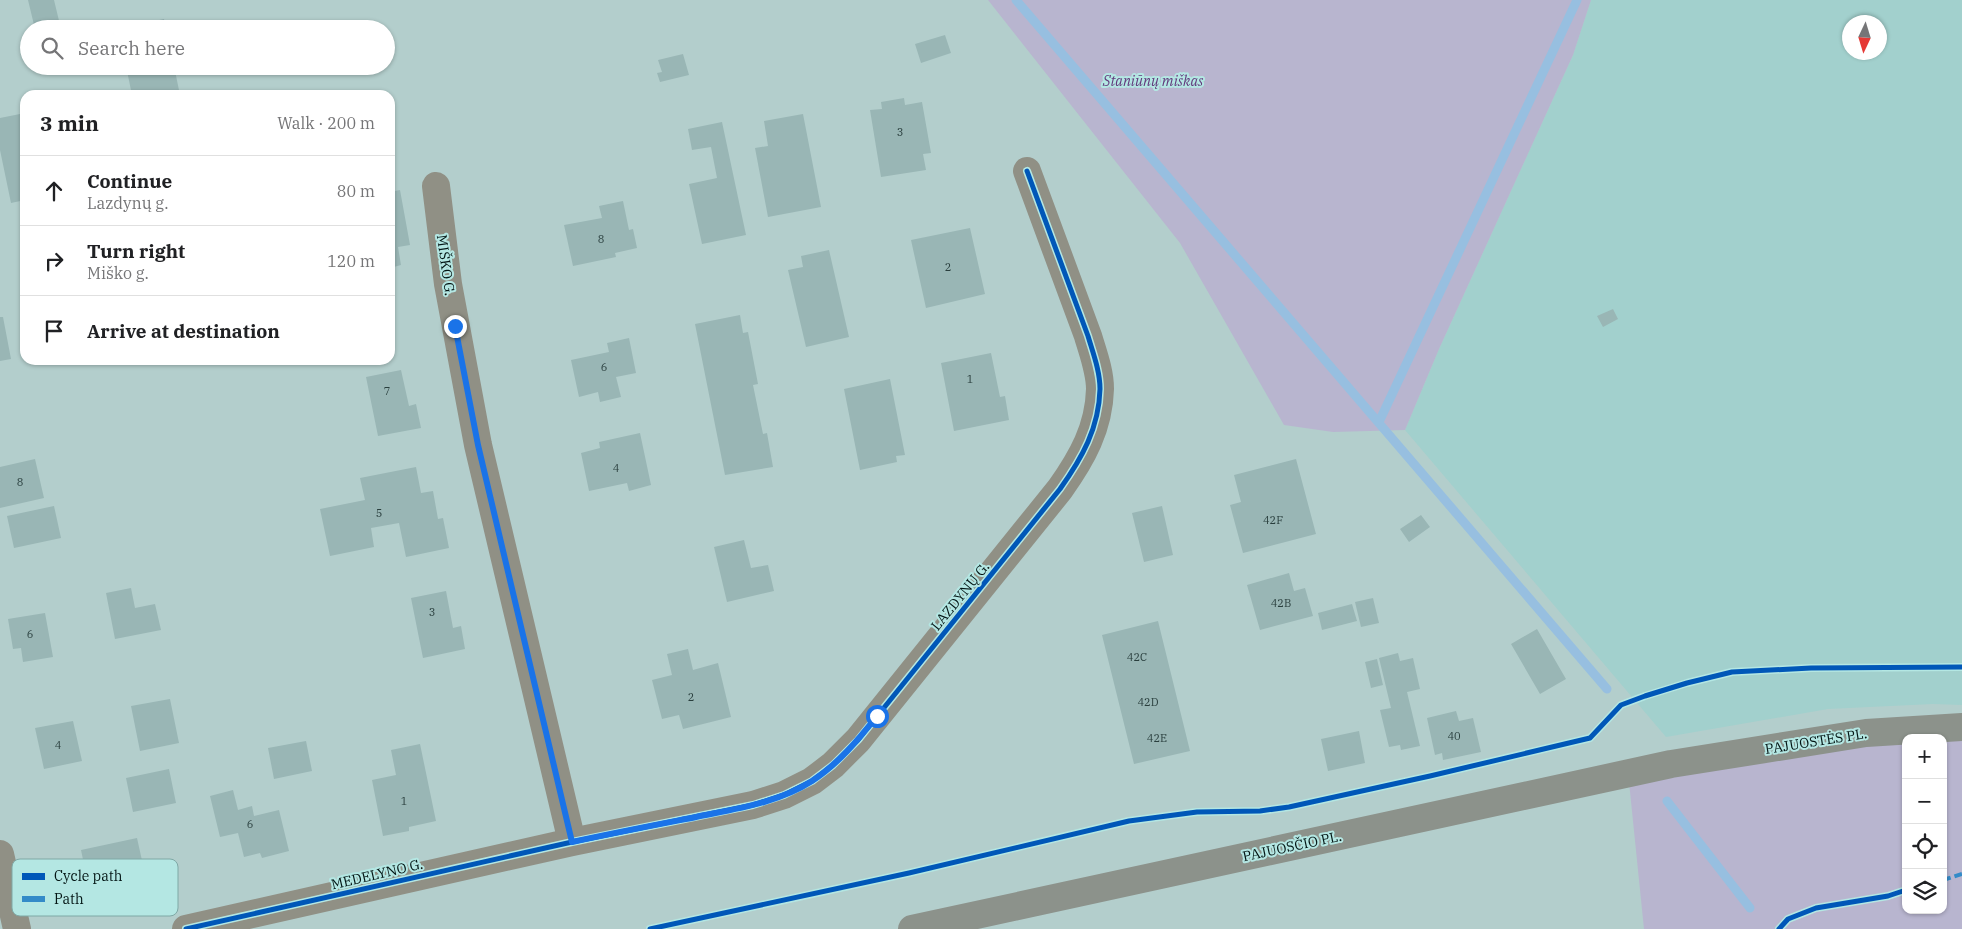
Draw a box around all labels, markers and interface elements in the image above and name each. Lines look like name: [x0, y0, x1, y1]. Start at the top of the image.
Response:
north arrow: [1842, 15, 1887, 60]
search box: [20, 20, 395, 75]
icon: search: [38, 34, 66, 62]
text: Search here: [78, 36, 185, 60]
park label: Staniūnų miškas: [1102, 72, 1204, 90]
text: 3 min: [40, 109, 99, 137]
text: Walk · 200 m: [277, 113, 375, 133]
house number: 3: [897, 125, 903, 139]
text: Continue: [87, 169, 172, 193]
icon: ahead: [40, 177, 68, 205]
text: 80 m: [337, 181, 375, 201]
text: Lazdynų g.: [87, 193, 169, 213]
house number: 8: [598, 232, 604, 246]
street label: MIŠKO G.: [433, 233, 460, 297]
text: Turn right: [87, 239, 185, 263]
icon: right: [40, 247, 68, 275]
text: 120 m: [327, 251, 375, 271]
house number: 2: [945, 260, 951, 274]
text: Miško g.: [87, 263, 149, 283]
route end: [444, 315, 467, 338]
icon: arrive: [40, 317, 68, 345]
text: Arrive at destination: [87, 319, 280, 343]
house number: 6: [601, 360, 607, 374]
house number: 1: [967, 372, 973, 386]
house number: 7: [384, 384, 390, 398]
house number: 4: [613, 461, 620, 475]
house number: 8: [17, 475, 23, 489]
house number: 5: [376, 506, 382, 520]
house number: 42F: [1263, 513, 1283, 527]
street label: LAZDYNŲ G.: [927, 558, 993, 634]
house number: 42B: [1271, 596, 1291, 610]
house number: 3: [429, 605, 435, 619]
house number: 6: [27, 627, 33, 641]
house number: 42C: [1127, 650, 1147, 664]
house number: 2: [688, 690, 694, 704]
house number: 42D: [1138, 695, 1159, 709]
route start: [866, 705, 889, 728]
street label: PAJUOSTĖS PL.: [1764, 724, 1868, 758]
house number: 40: [1447, 729, 1461, 743]
house number: 42E: [1147, 731, 1167, 745]
map controls: [1902, 734, 1947, 914]
button: +: [1902, 734, 1947, 779]
house number: 4: [55, 738, 62, 752]
button: −: [1902, 779, 1947, 824]
house number: 1: [401, 794, 407, 808]
house number: 6: [247, 817, 253, 831]
button: locate: [1902, 824, 1947, 869]
street label: PAJUOSČIO PL.: [1241, 826, 1343, 865]
street label: MEDELYNO G.: [329, 855, 425, 893]
legend: [12, 859, 178, 916]
text: Cycle path: [54, 867, 123, 885]
button: layers: [1902, 869, 1947, 914]
text: Path: [54, 890, 84, 908]

